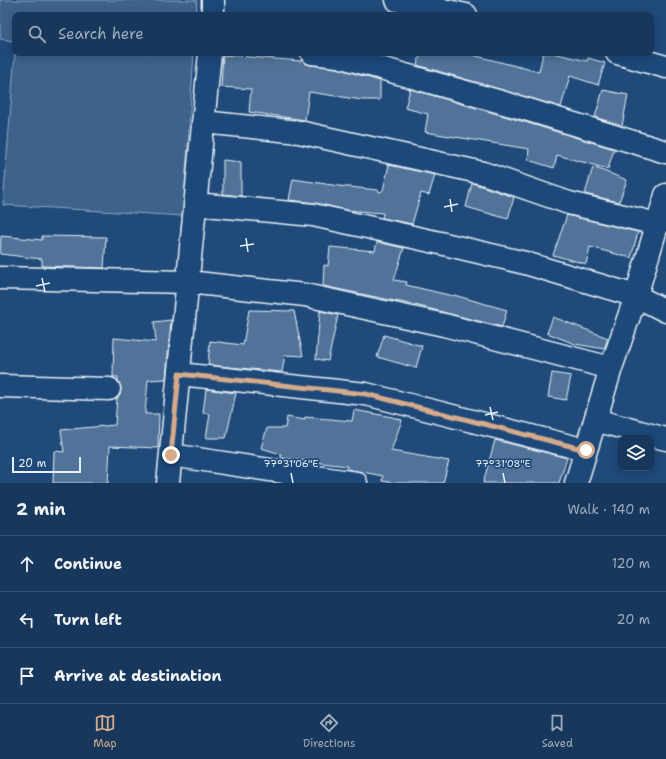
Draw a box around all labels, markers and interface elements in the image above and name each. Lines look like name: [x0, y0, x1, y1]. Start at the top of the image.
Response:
search box: [12, 12, 654, 56]
icon: search: [26, 23, 48, 45]
text: Search here: [58, 24, 144, 44]
map controls: [618, 435, 654, 471]
button: layers: [618, 435, 654, 471]
route start: [577, 441, 595, 459]
route end: [162, 446, 180, 464]
scale bar: [12, 455, 81, 474]
text: 20 m: [18, 456, 46, 471]
text: 77°31'06"E: [263, 457, 319, 470]
text: 77°31'08"E: [475, 457, 531, 470]
text: 2 min: [16, 498, 66, 520]
text: Walk · 140 m: [567, 501, 650, 518]
icon: ahead: [16, 553, 38, 575]
text: Continue: [54, 554, 122, 574]
text: 120 m: [612, 555, 650, 572]
icon: left: [16, 609, 38, 631]
text: Turn left: [54, 610, 122, 630]
text: 20 m: [617, 611, 650, 628]
icon: arrive: [16, 665, 38, 687]
text: Arrive at destination: [54, 666, 222, 686]
tab: Map: [93, 712, 117, 751]
tab: Directions: [303, 712, 355, 751]
tab: Saved: [542, 712, 573, 751]

